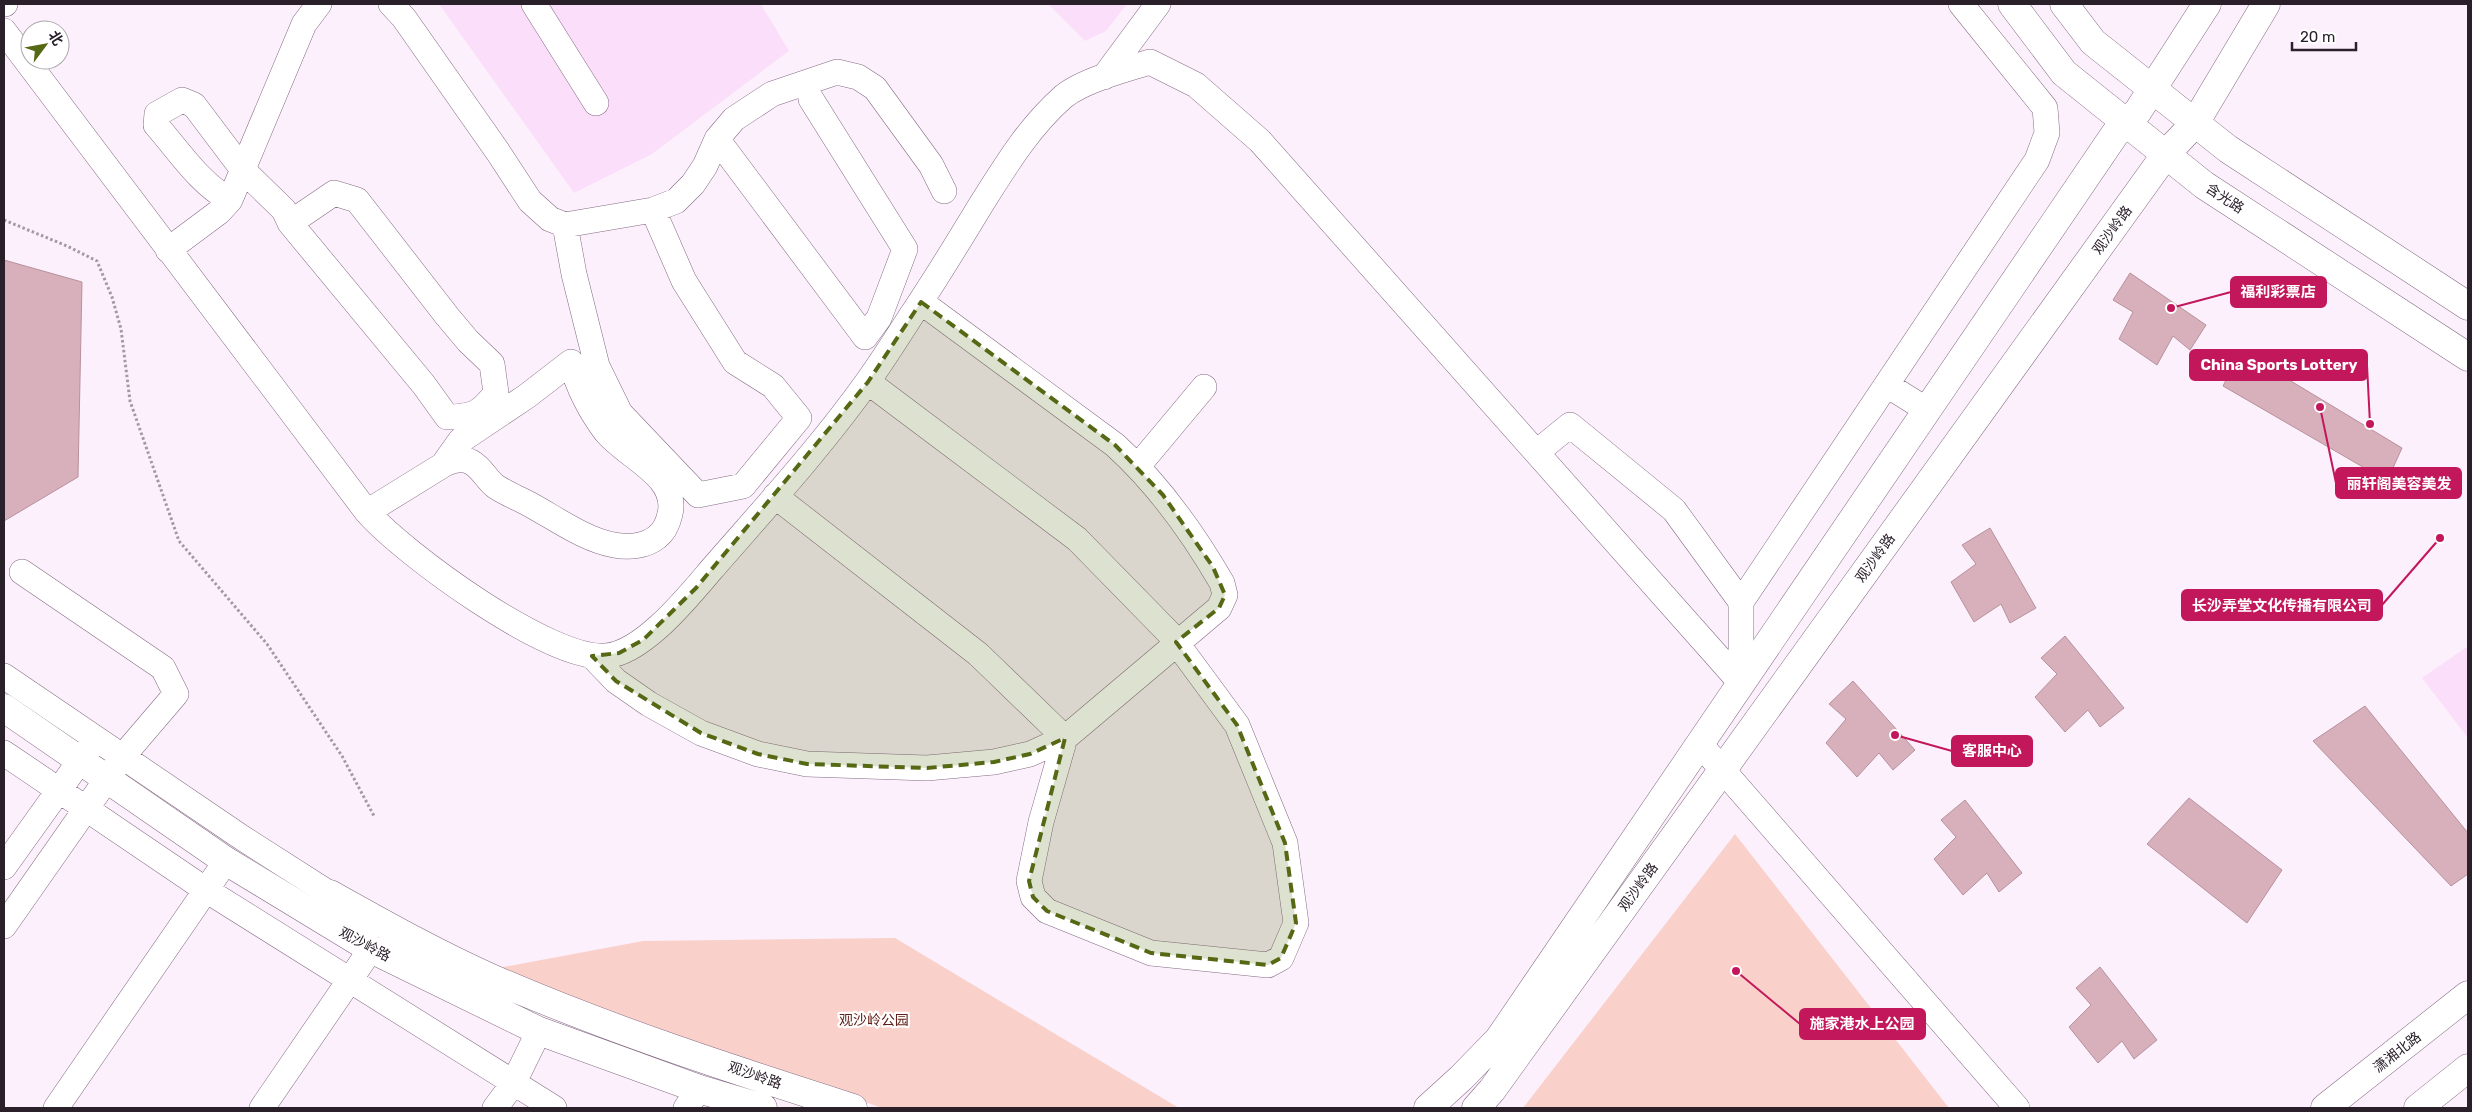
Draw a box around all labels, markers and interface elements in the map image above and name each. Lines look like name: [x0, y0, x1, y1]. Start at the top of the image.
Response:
north arrow: [20, 20, 70, 70]
scale bar: [2292, 20, 2356, 52]
text: 北: [45, 28, 67, 49]
text: 20 m: [2300, 28, 2335, 46]
street label: 含光路: [2202, 180, 2247, 217]
street label: 观沙岭路: [2089, 203, 2136, 258]
callout: 福利彩票店: [2231, 277, 2326, 307]
text: 福利彩票店: [2240, 283, 2316, 301]
callout: China Sports Lottery: [2190, 350, 2367, 380]
text: China Sports Lottery: [2201, 356, 2357, 374]
callout: 丽轩阁美容美发: [2336, 468, 2461, 498]
text: 丽轩阁美容美发: [2346, 475, 2452, 493]
street label: 观沙岭路: [1852, 531, 1899, 586]
callout: 长沙弄堂文化传播有限公司: [2182, 590, 2382, 620]
text: 长沙弄堂文化传播有限公司: [2192, 597, 2372, 615]
callout: 客服中心: [1952, 736, 2032, 766]
text: 客服中心: [1962, 742, 2022, 760]
street label: 观沙岭路: [1615, 860, 1662, 915]
street label: 观沙岭路: [336, 924, 393, 965]
callout: 施家港水上公园: [1800, 1009, 1925, 1039]
park label: 观沙岭公园: [839, 1012, 909, 1029]
text: 施家港水上公园: [1809, 1015, 1915, 1033]
street label: 潇湘北路: [2370, 1028, 2425, 1076]
street label: 观沙岭路: [726, 1058, 784, 1093]

